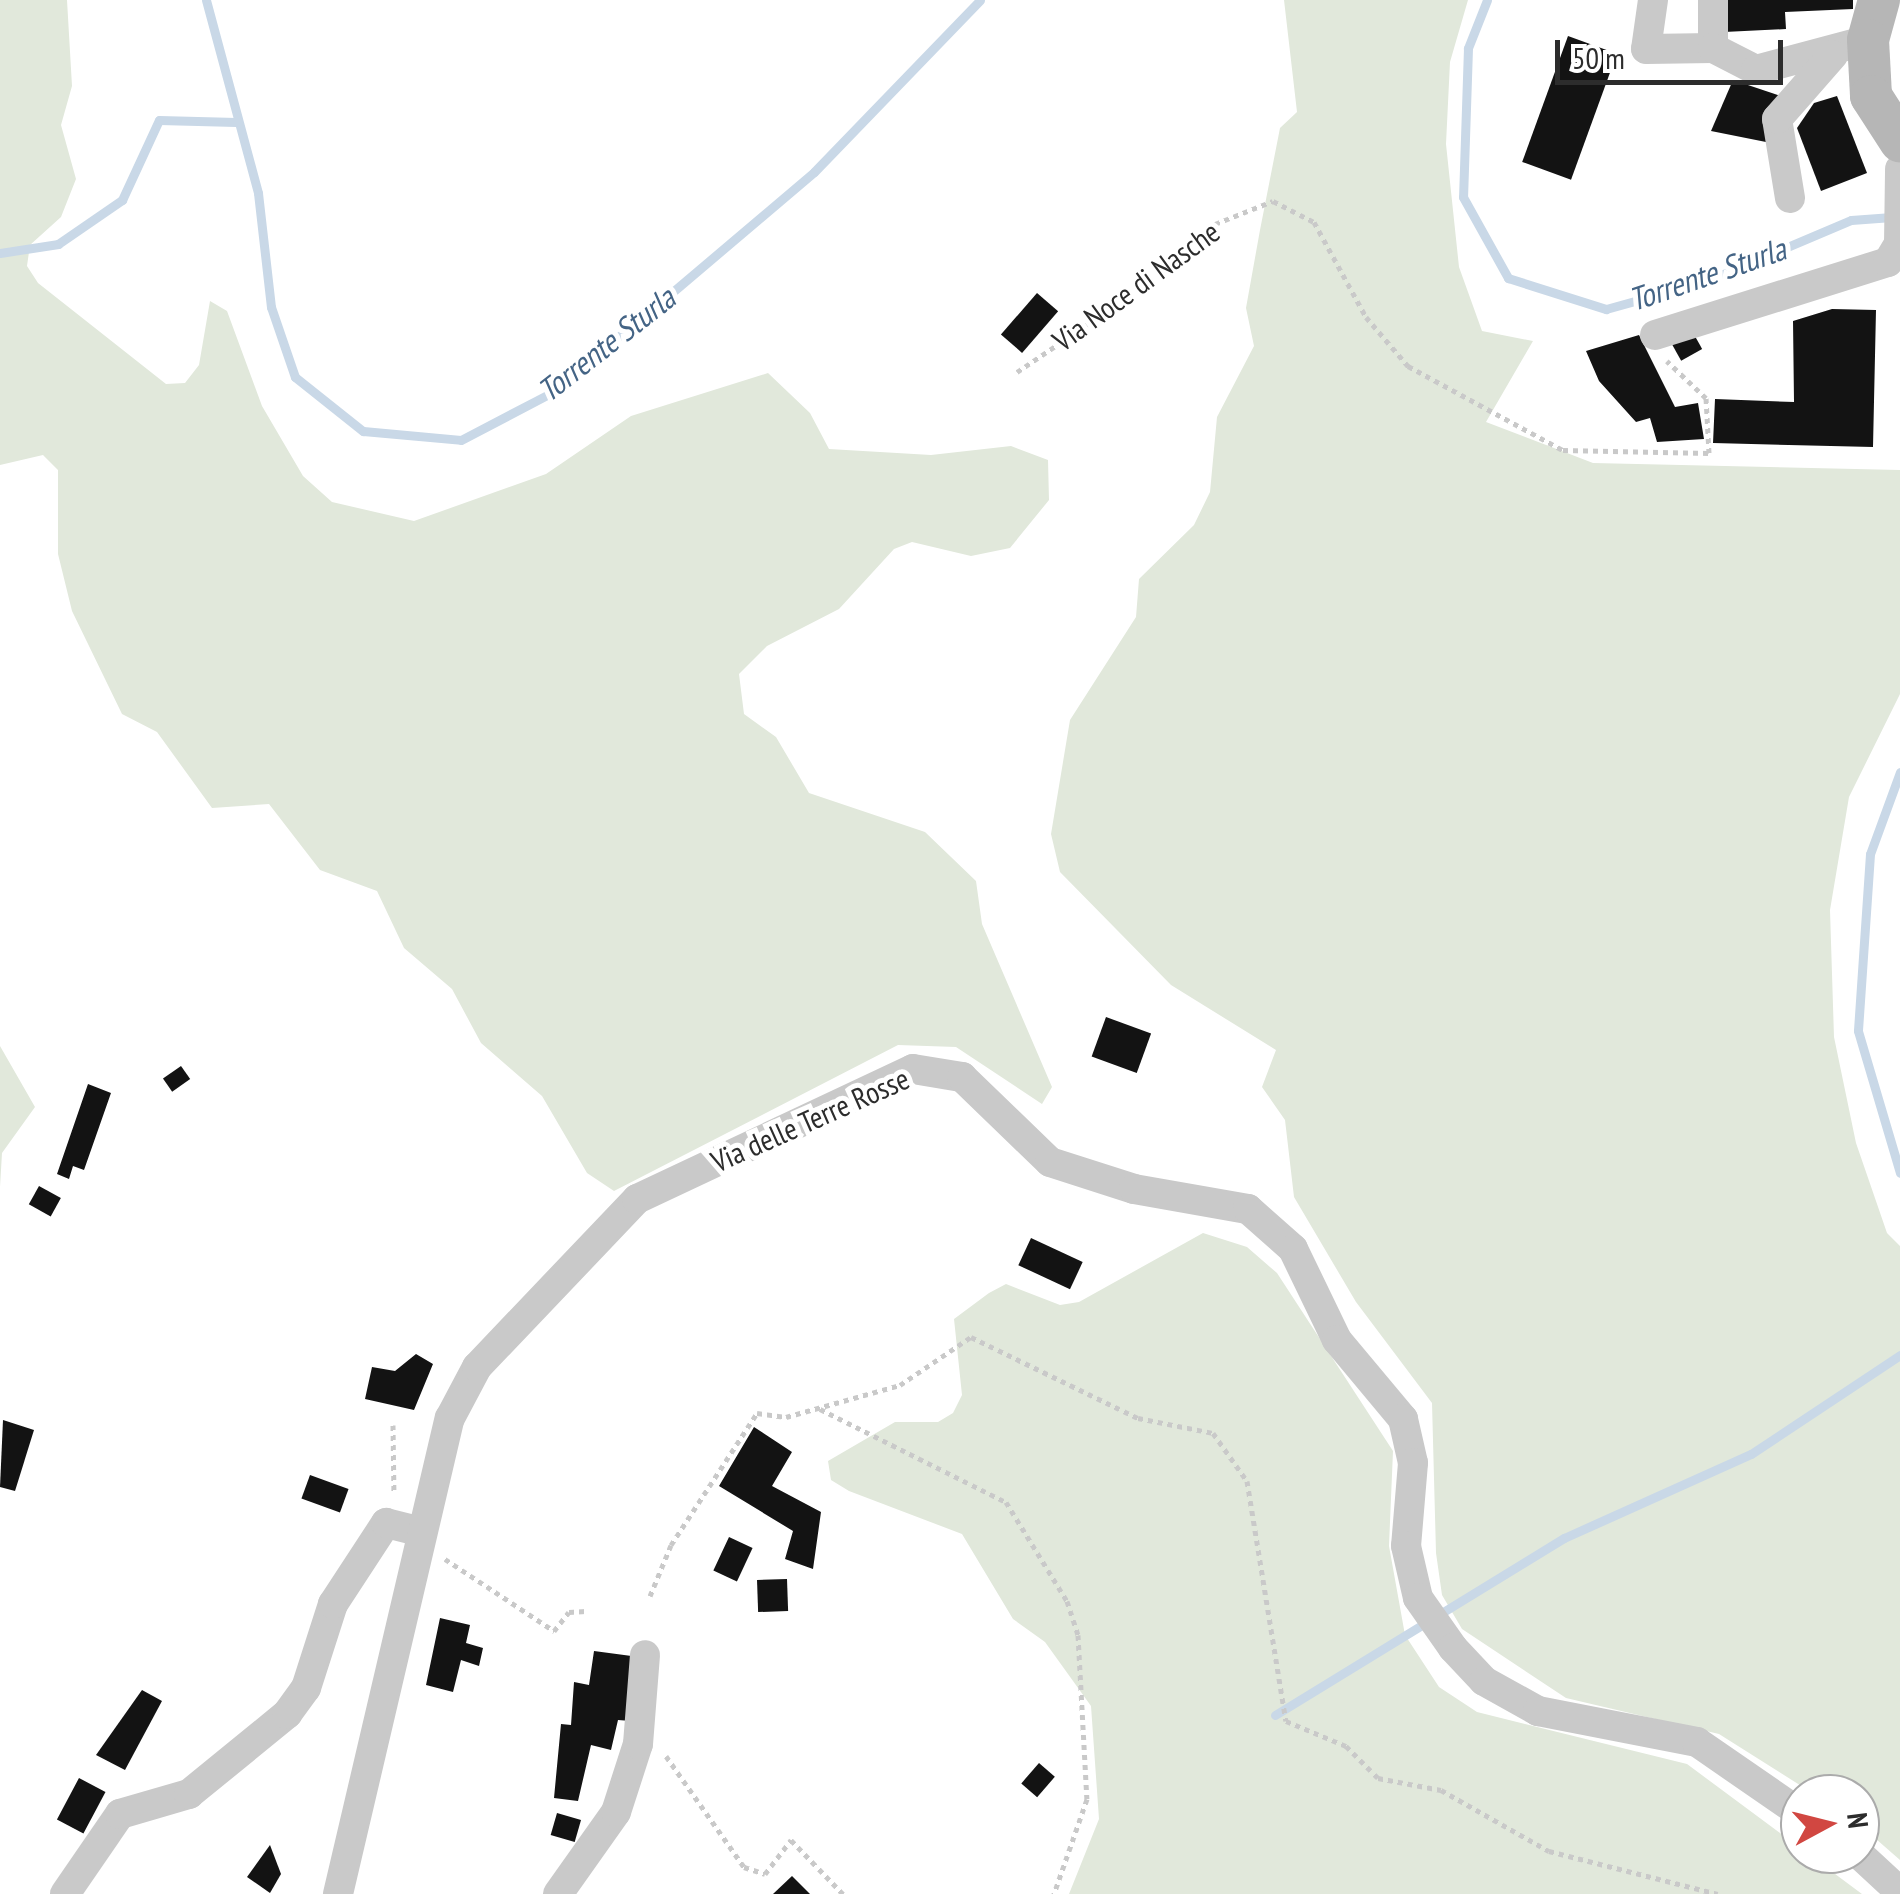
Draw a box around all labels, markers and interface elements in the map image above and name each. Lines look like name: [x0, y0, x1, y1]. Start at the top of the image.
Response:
scale bar: [1560, 20, 1788, 82]
text: 50 m: [1572, 38, 1625, 77]
street label: Via Noce di Nasche: [1046, 213, 1226, 359]
water label: Torrente Sturla: [1623, 229, 1791, 319]
water label: Torrente Sturla: [530, 279, 682, 409]
street label: Via delle Terre Rosse: [705, 1060, 915, 1180]
north arrow: [1780, 1774, 1880, 1874]
text: N: [1839, 1811, 1878, 1830]

